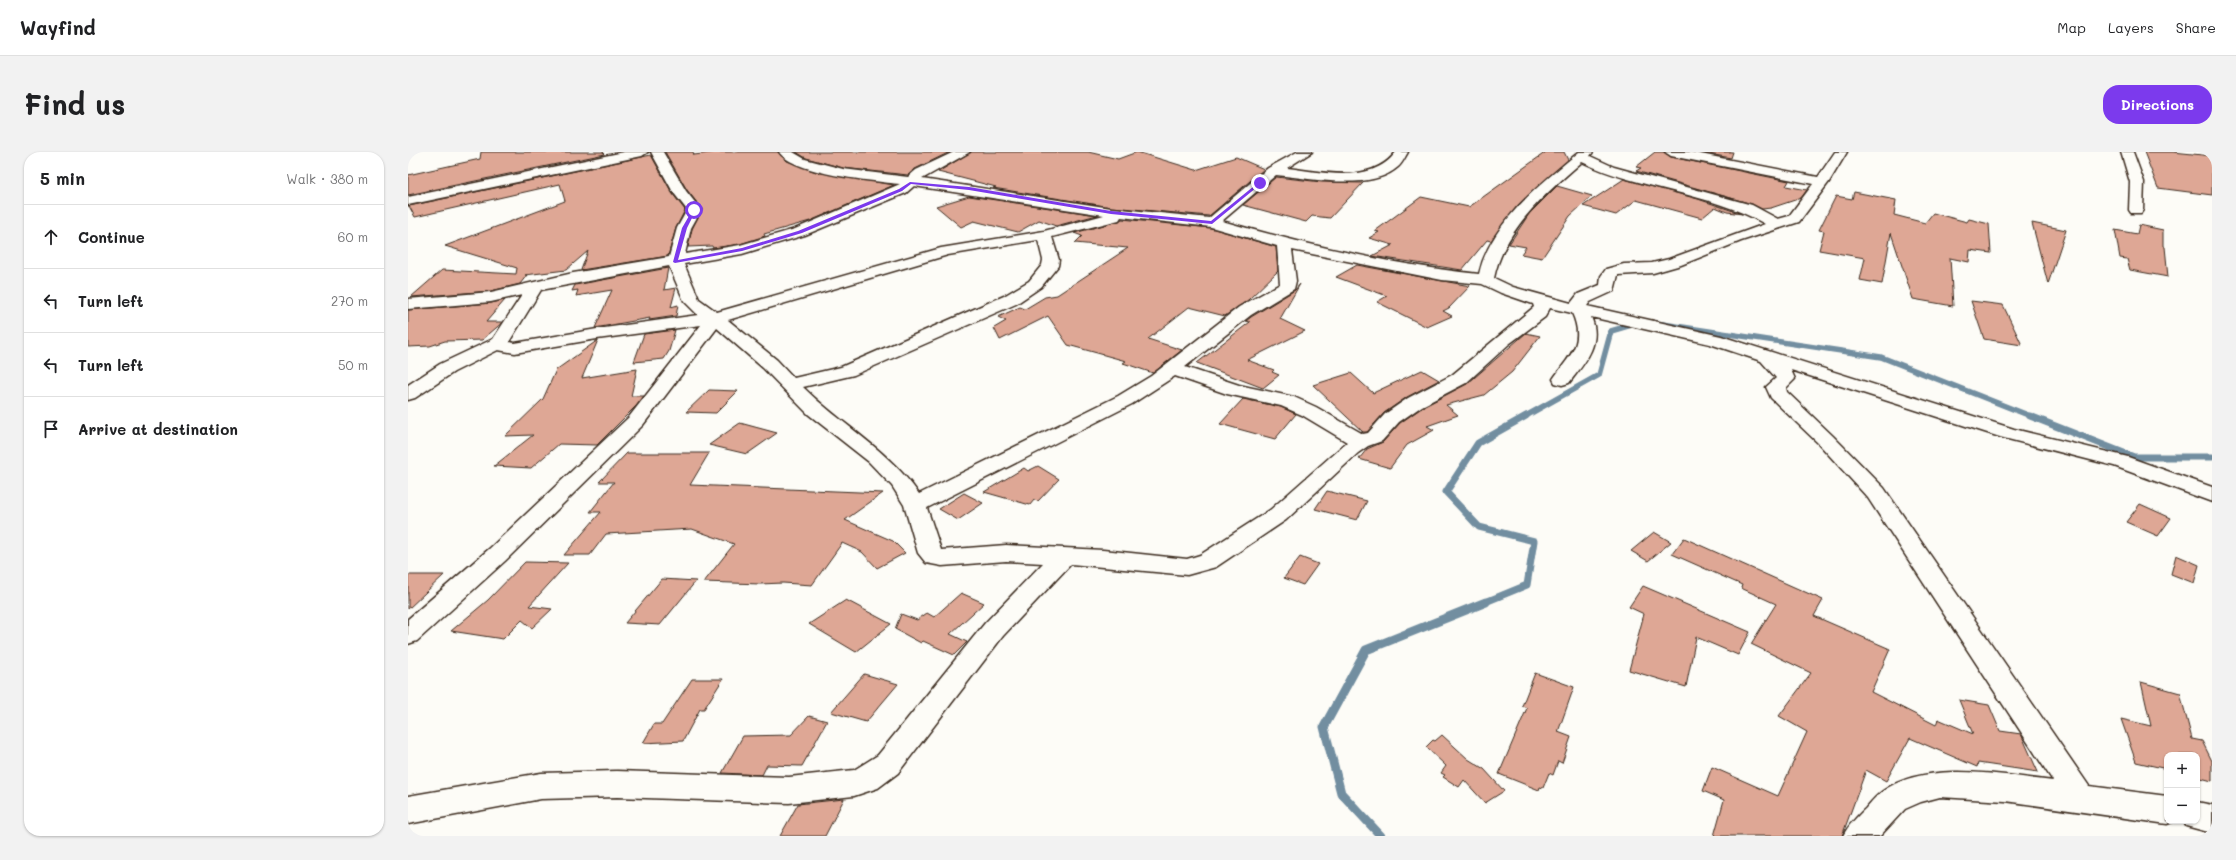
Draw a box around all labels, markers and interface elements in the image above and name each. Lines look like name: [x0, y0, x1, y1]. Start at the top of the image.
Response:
text: Wayfind: [20, 15, 96, 40]
text: Map: [2057, 18, 2086, 37]
text: Layers: [2108, 18, 2154, 37]
text: Share: [2176, 18, 2216, 37]
button: Directions: [2103, 85, 2212, 124]
text: Find us: [24, 86, 125, 122]
text: 5 min: [40, 167, 85, 189]
text: Walk · 380 m: [286, 170, 368, 187]
route end: [1251, 174, 1269, 192]
route start: [685, 201, 703, 219]
icon: ahead: [40, 226, 62, 248]
text: Continue: [78, 227, 145, 247]
text: 60 m: [338, 228, 368, 245]
icon: left: [40, 290, 62, 312]
text: Turn left: [78, 291, 143, 311]
text: 270 m: [331, 292, 368, 309]
icon: left: [40, 354, 62, 376]
text: Turn left: [78, 355, 143, 375]
text: 50 m: [338, 356, 368, 373]
icon: arrive: [40, 418, 62, 440]
text: Arrive at destination: [78, 419, 238, 439]
map controls: [2164, 752, 2200, 824]
button: +: [2164, 752, 2200, 788]
button: −: [2164, 788, 2200, 824]

